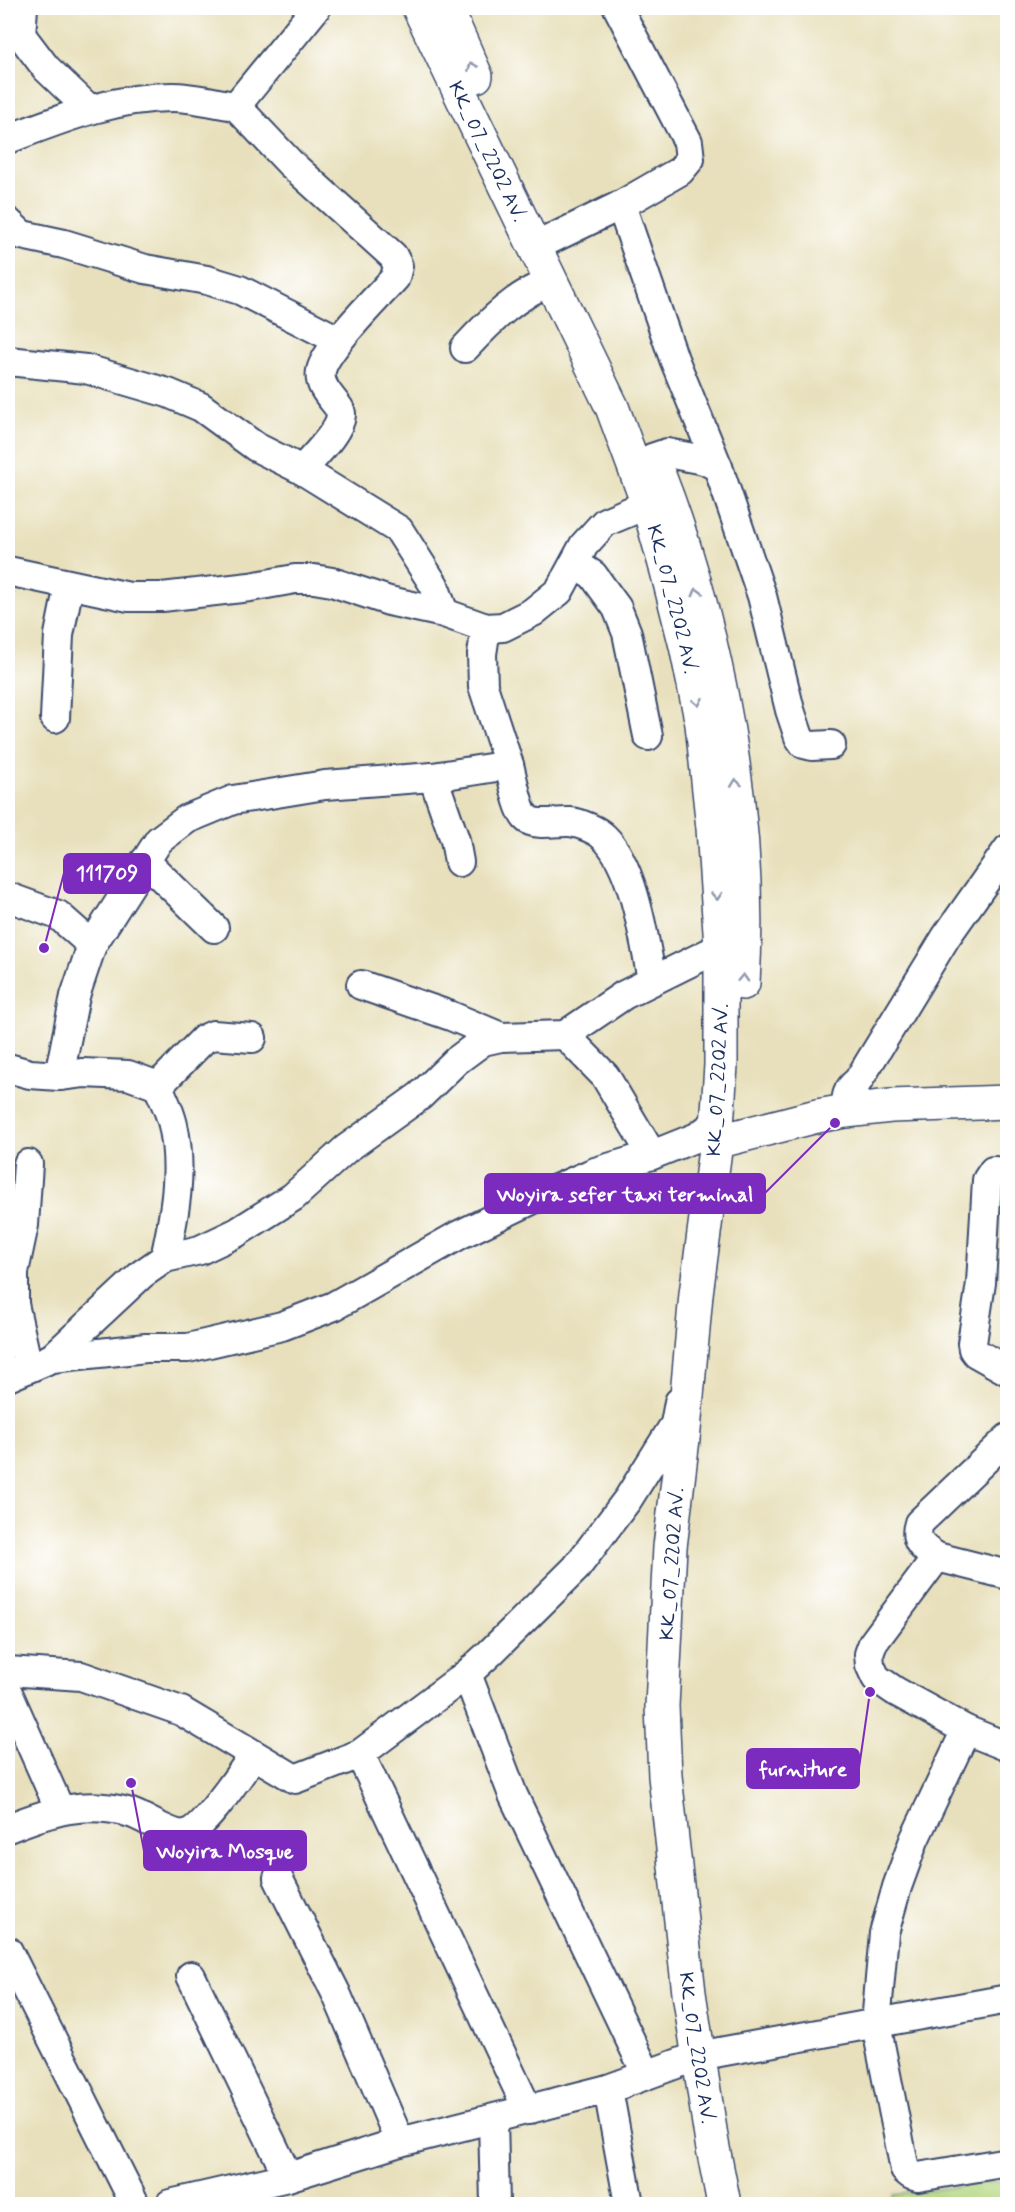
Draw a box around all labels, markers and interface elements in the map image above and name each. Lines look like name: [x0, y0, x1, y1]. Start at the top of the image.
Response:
one-way arrow: [467, 62, 479, 73]
street label: KK_07_2202 AV.: [441, 77, 532, 227]
street label: KK_07_2202 AV.: [640, 522, 703, 676]
one-way arrow: [692, 587, 704, 598]
one-way arrow: [690, 697, 703, 707]
one-way arrow: [730, 778, 742, 788]
callout: 111709: [64, 854, 150, 893]
text: 111709: [76, 860, 138, 888]
one-way arrow: [711, 892, 724, 901]
one-way arrow: [737, 973, 749, 982]
street label: KK_07_2202 AV.: [701, 1003, 736, 1157]
callout: Woyira sefer taxi terminal: [485, 1174, 765, 1213]
text: Woyira sefer taxi terminal: [496, 1181, 753, 1209]
street label: KK_07_2202 AV.: [654, 1487, 691, 1641]
callout: furniture: [747, 1749, 859, 1788]
text: furniture: [758, 1756, 848, 1784]
callout: Woyira Mosque: [144, 1831, 306, 1870]
text: Woyira Mosque: [155, 1838, 294, 1866]
street label: KK_07_2202 AV.: [672, 1971, 721, 2126]

